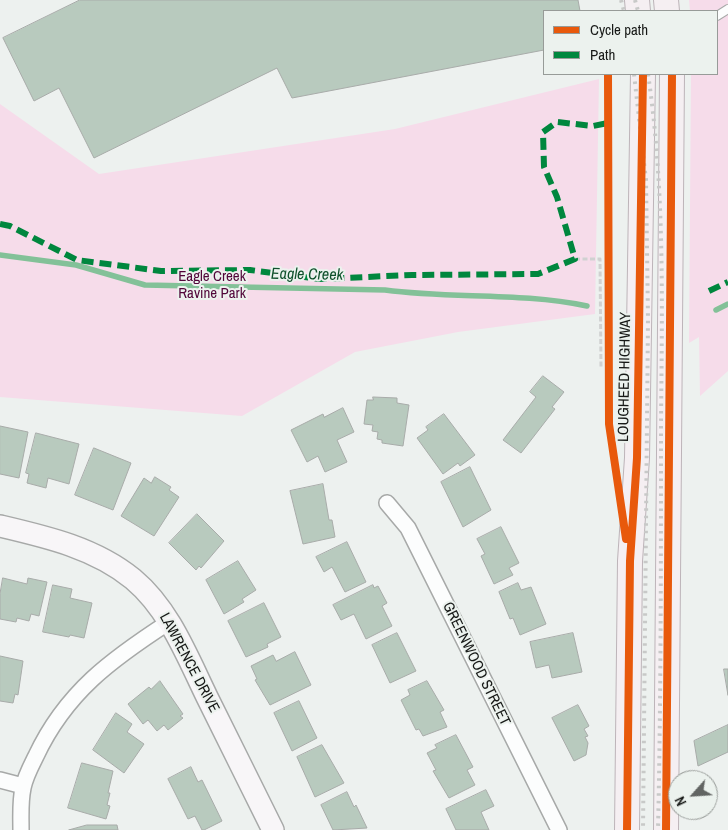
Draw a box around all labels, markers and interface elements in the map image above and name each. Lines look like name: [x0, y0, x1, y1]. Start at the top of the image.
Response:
legend: [543, 10, 718, 75]
text: Cycle path: [590, 19, 648, 40]
text: Path: [590, 44, 615, 65]
water label: Eagle Creek: [271, 265, 343, 285]
park label: Eagle Creek Ravine Park: [178, 268, 246, 303]
street label: LOUGHEED HIGHWAY: [615, 312, 635, 442]
street label: GREENWOOD STREET: [438, 599, 514, 729]
street label: LAWRENCE DRIVE: [155, 610, 223, 716]
north arrow: [668, 770, 718, 820]
text: N: [671, 793, 690, 809]

